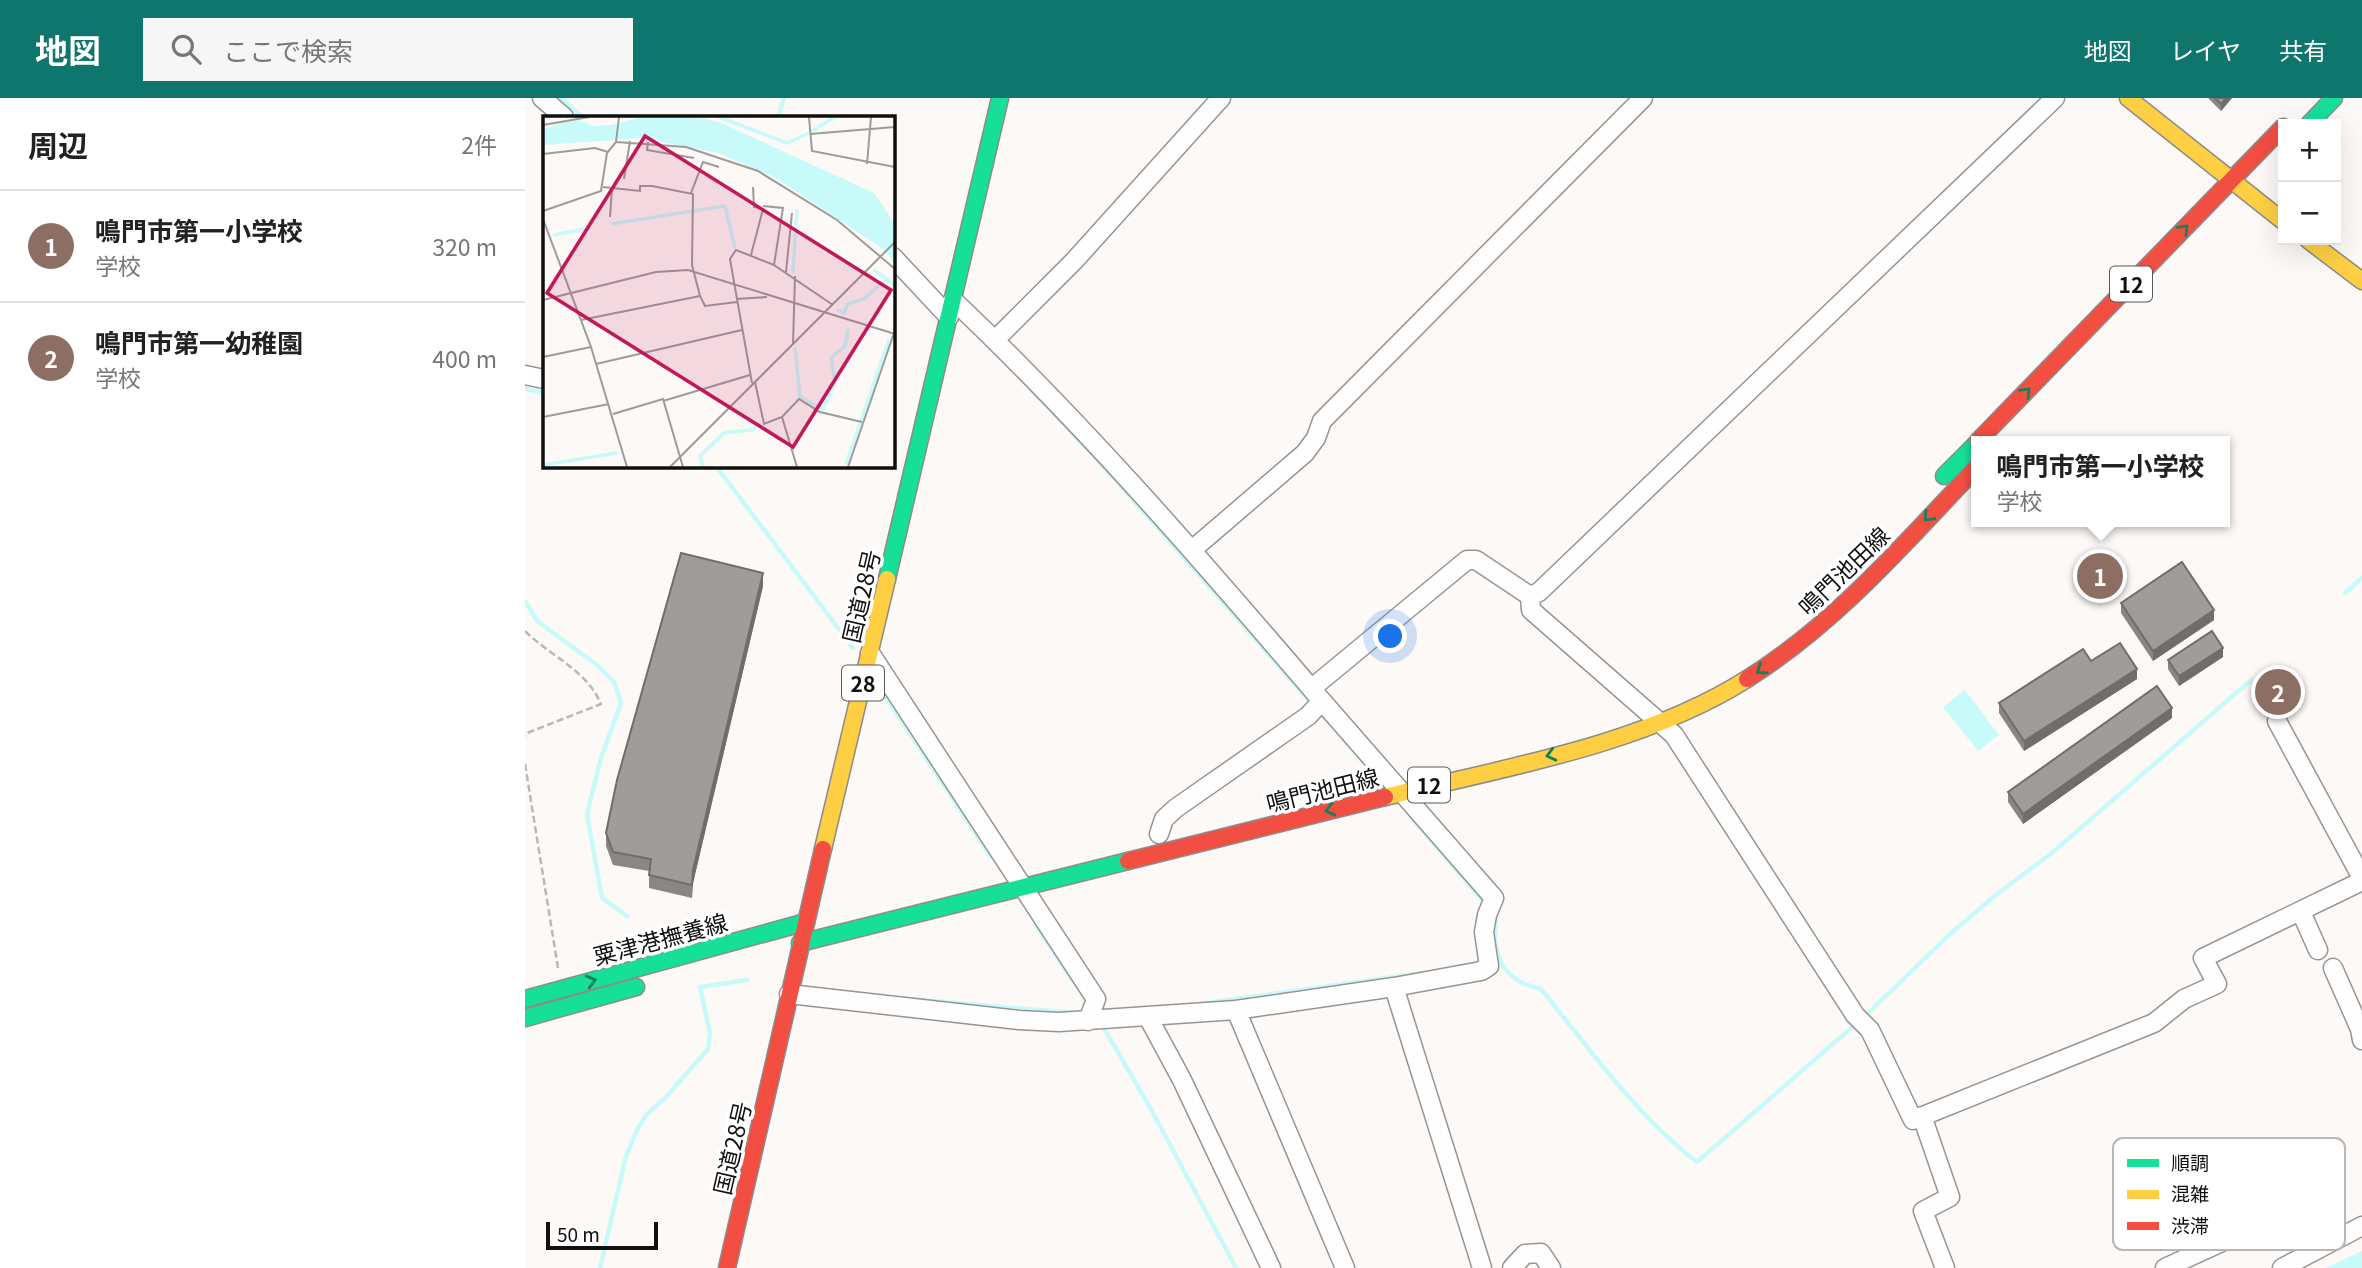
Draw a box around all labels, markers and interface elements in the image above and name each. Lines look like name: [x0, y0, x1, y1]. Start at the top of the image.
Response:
search box: [143, 18, 633, 81]
text: 地図: [35, 25, 101, 73]
icon: search: [167, 30, 205, 68]
text: ここで検索: [223, 31, 353, 68]
text: 地図: [2084, 32, 2132, 67]
text: レイヤ: [2170, 32, 2241, 67]
text: 共有: [2279, 32, 2327, 67]
inset map: [543, 116, 894, 467]
map controls: [2278, 119, 2341, 245]
button: +: [2278, 119, 2341, 182]
text: 周辺: [28, 122, 88, 166]
text: 2件: [461, 127, 497, 161]
button: −: [2278, 182, 2341, 245]
text: 鳴門市第一小学校: [95, 211, 303, 248]
one-way arrow: [2176, 224, 2189, 237]
text: 1: [44, 229, 58, 263]
text: 320 m: [432, 229, 497, 263]
text: 学校: [95, 248, 141, 282]
road number: 12: [2110, 266, 2152, 302]
text: 鳴門市第一幼稚園: [95, 323, 303, 360]
text: 2: [44, 341, 58, 375]
text: 400 m: [432, 341, 497, 375]
text: 学校: [95, 360, 141, 394]
one-way arrow: [2017, 388, 2030, 401]
popup: [1971, 436, 2230, 527]
text: 鳴門市第一小学校: [1996, 446, 2205, 483]
text: 学校: [1996, 483, 2042, 517]
one-way arrow: [1924, 509, 1937, 522]
street label: 鳴門池田線: [1790, 518, 1896, 622]
street label: 国道28号: [833, 546, 887, 646]
pin: 1: [2077, 550, 2123, 602]
your location: [1373, 619, 1407, 653]
one-way arrow: [1756, 662, 1769, 674]
road number: 28: [842, 666, 884, 700]
pin: 2: [2255, 666, 2301, 718]
one-way arrow: [1545, 747, 1557, 761]
street label: 鳴門池田線: [1262, 759, 1382, 819]
road number: 12: [1408, 768, 1450, 802]
one-way arrow: [1324, 802, 1336, 816]
street label: 粟津港撫養線: [589, 904, 731, 972]
one-way arrow: [585, 974, 597, 989]
street label: 国道28号: [704, 1098, 758, 1198]
legend: [2113, 1138, 2345, 1250]
text: 順調: [2171, 1148, 2209, 1175]
text: 混雑: [2171, 1179, 2209, 1206]
text: 渋滞: [2171, 1211, 2209, 1238]
scale bar: [546, 1219, 658, 1251]
text: 50 m: [557, 1220, 600, 1247]

